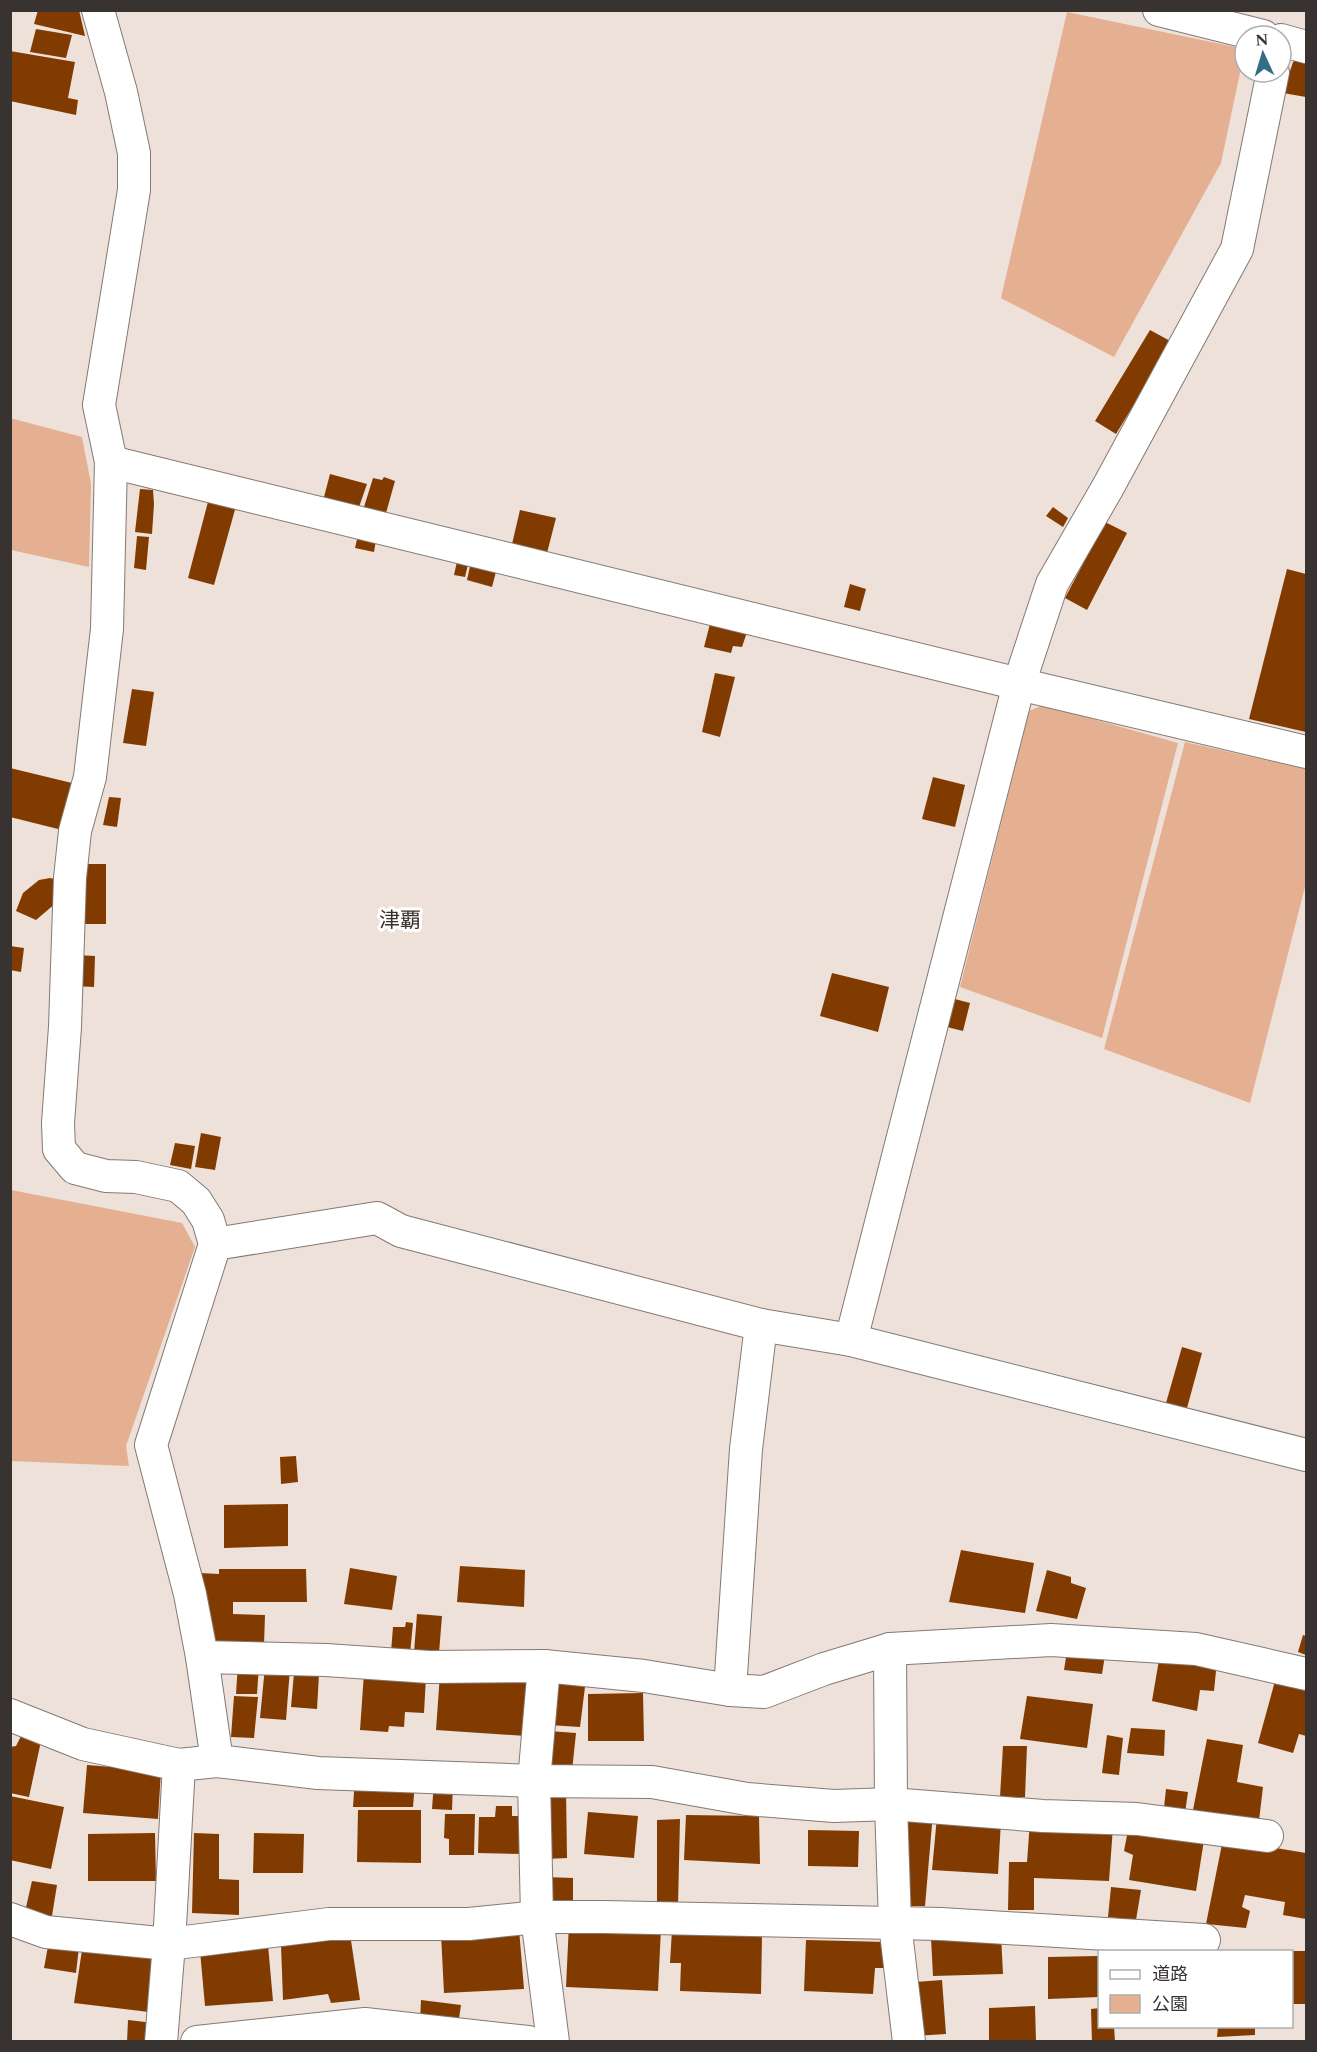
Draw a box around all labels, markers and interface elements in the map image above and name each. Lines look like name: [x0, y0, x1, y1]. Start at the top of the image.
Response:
north arrow: [1233, 24, 1293, 84]
text: N: [1255, 28, 1269, 52]
district label: 津覇: [379, 905, 421, 937]
legend: [1098, 1950, 1293, 2028]
text: 道路: [1152, 1961, 1188, 1988]
text: 公園: [1152, 1991, 1188, 2018]

